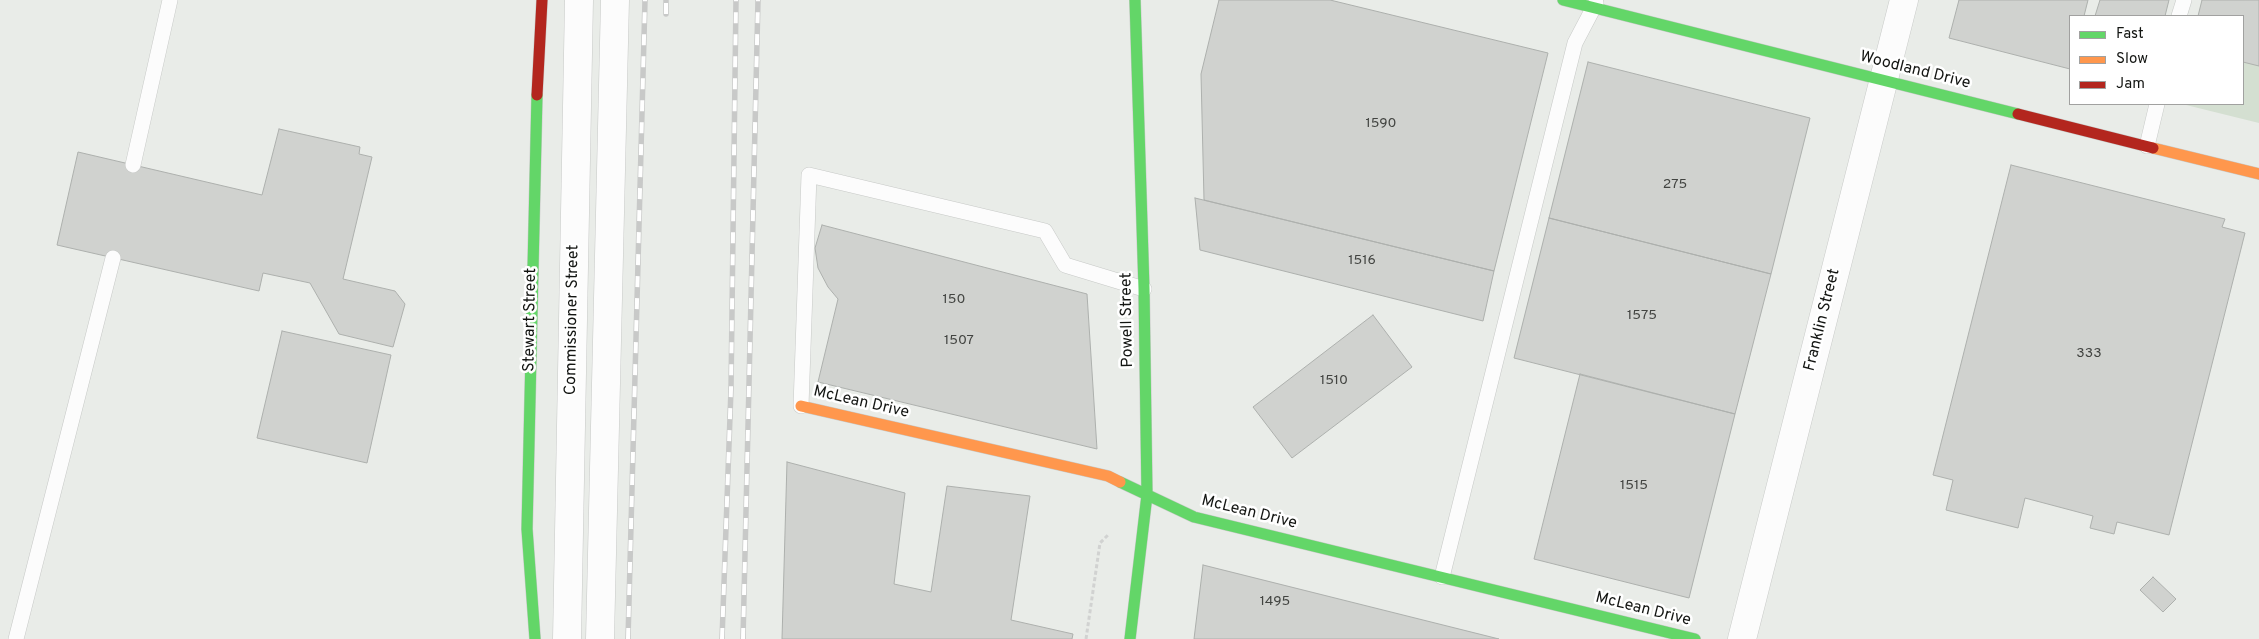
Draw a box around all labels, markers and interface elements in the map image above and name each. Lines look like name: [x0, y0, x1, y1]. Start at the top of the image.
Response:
legend: [2069, 15, 2244, 105]
text: Fast: [2116, 25, 2144, 44]
street label: Woodland Drive: [1858, 48, 1972, 94]
text: Slow: [2116, 50, 2148, 69]
text: Jam: [2116, 75, 2145, 94]
house number: 1590: [1365, 116, 1397, 132]
house number: 275: [1663, 177, 1687, 193]
street label: Commissioner Street: [562, 245, 584, 395]
house number: 1516: [1348, 253, 1376, 269]
street label: Franklin Street: [1801, 267, 1845, 373]
street label: Stewart Street: [520, 268, 542, 372]
street label: Powell Street: [1118, 272, 1138, 368]
house number: 150: [943, 292, 965, 308]
house number: 1575: [1627, 308, 1657, 324]
house number: 1507: [944, 333, 974, 349]
house number: 333: [2076, 346, 2102, 362]
house number: 1510: [1320, 373, 1348, 389]
street label: McLean Drive: [811, 383, 911, 423]
house number: 1515: [1620, 478, 1648, 494]
street label: McLean Drive: [1199, 492, 1299, 534]
street label: McLean Drive: [1593, 589, 1693, 631]
house number: 1495: [1260, 594, 1290, 610]

